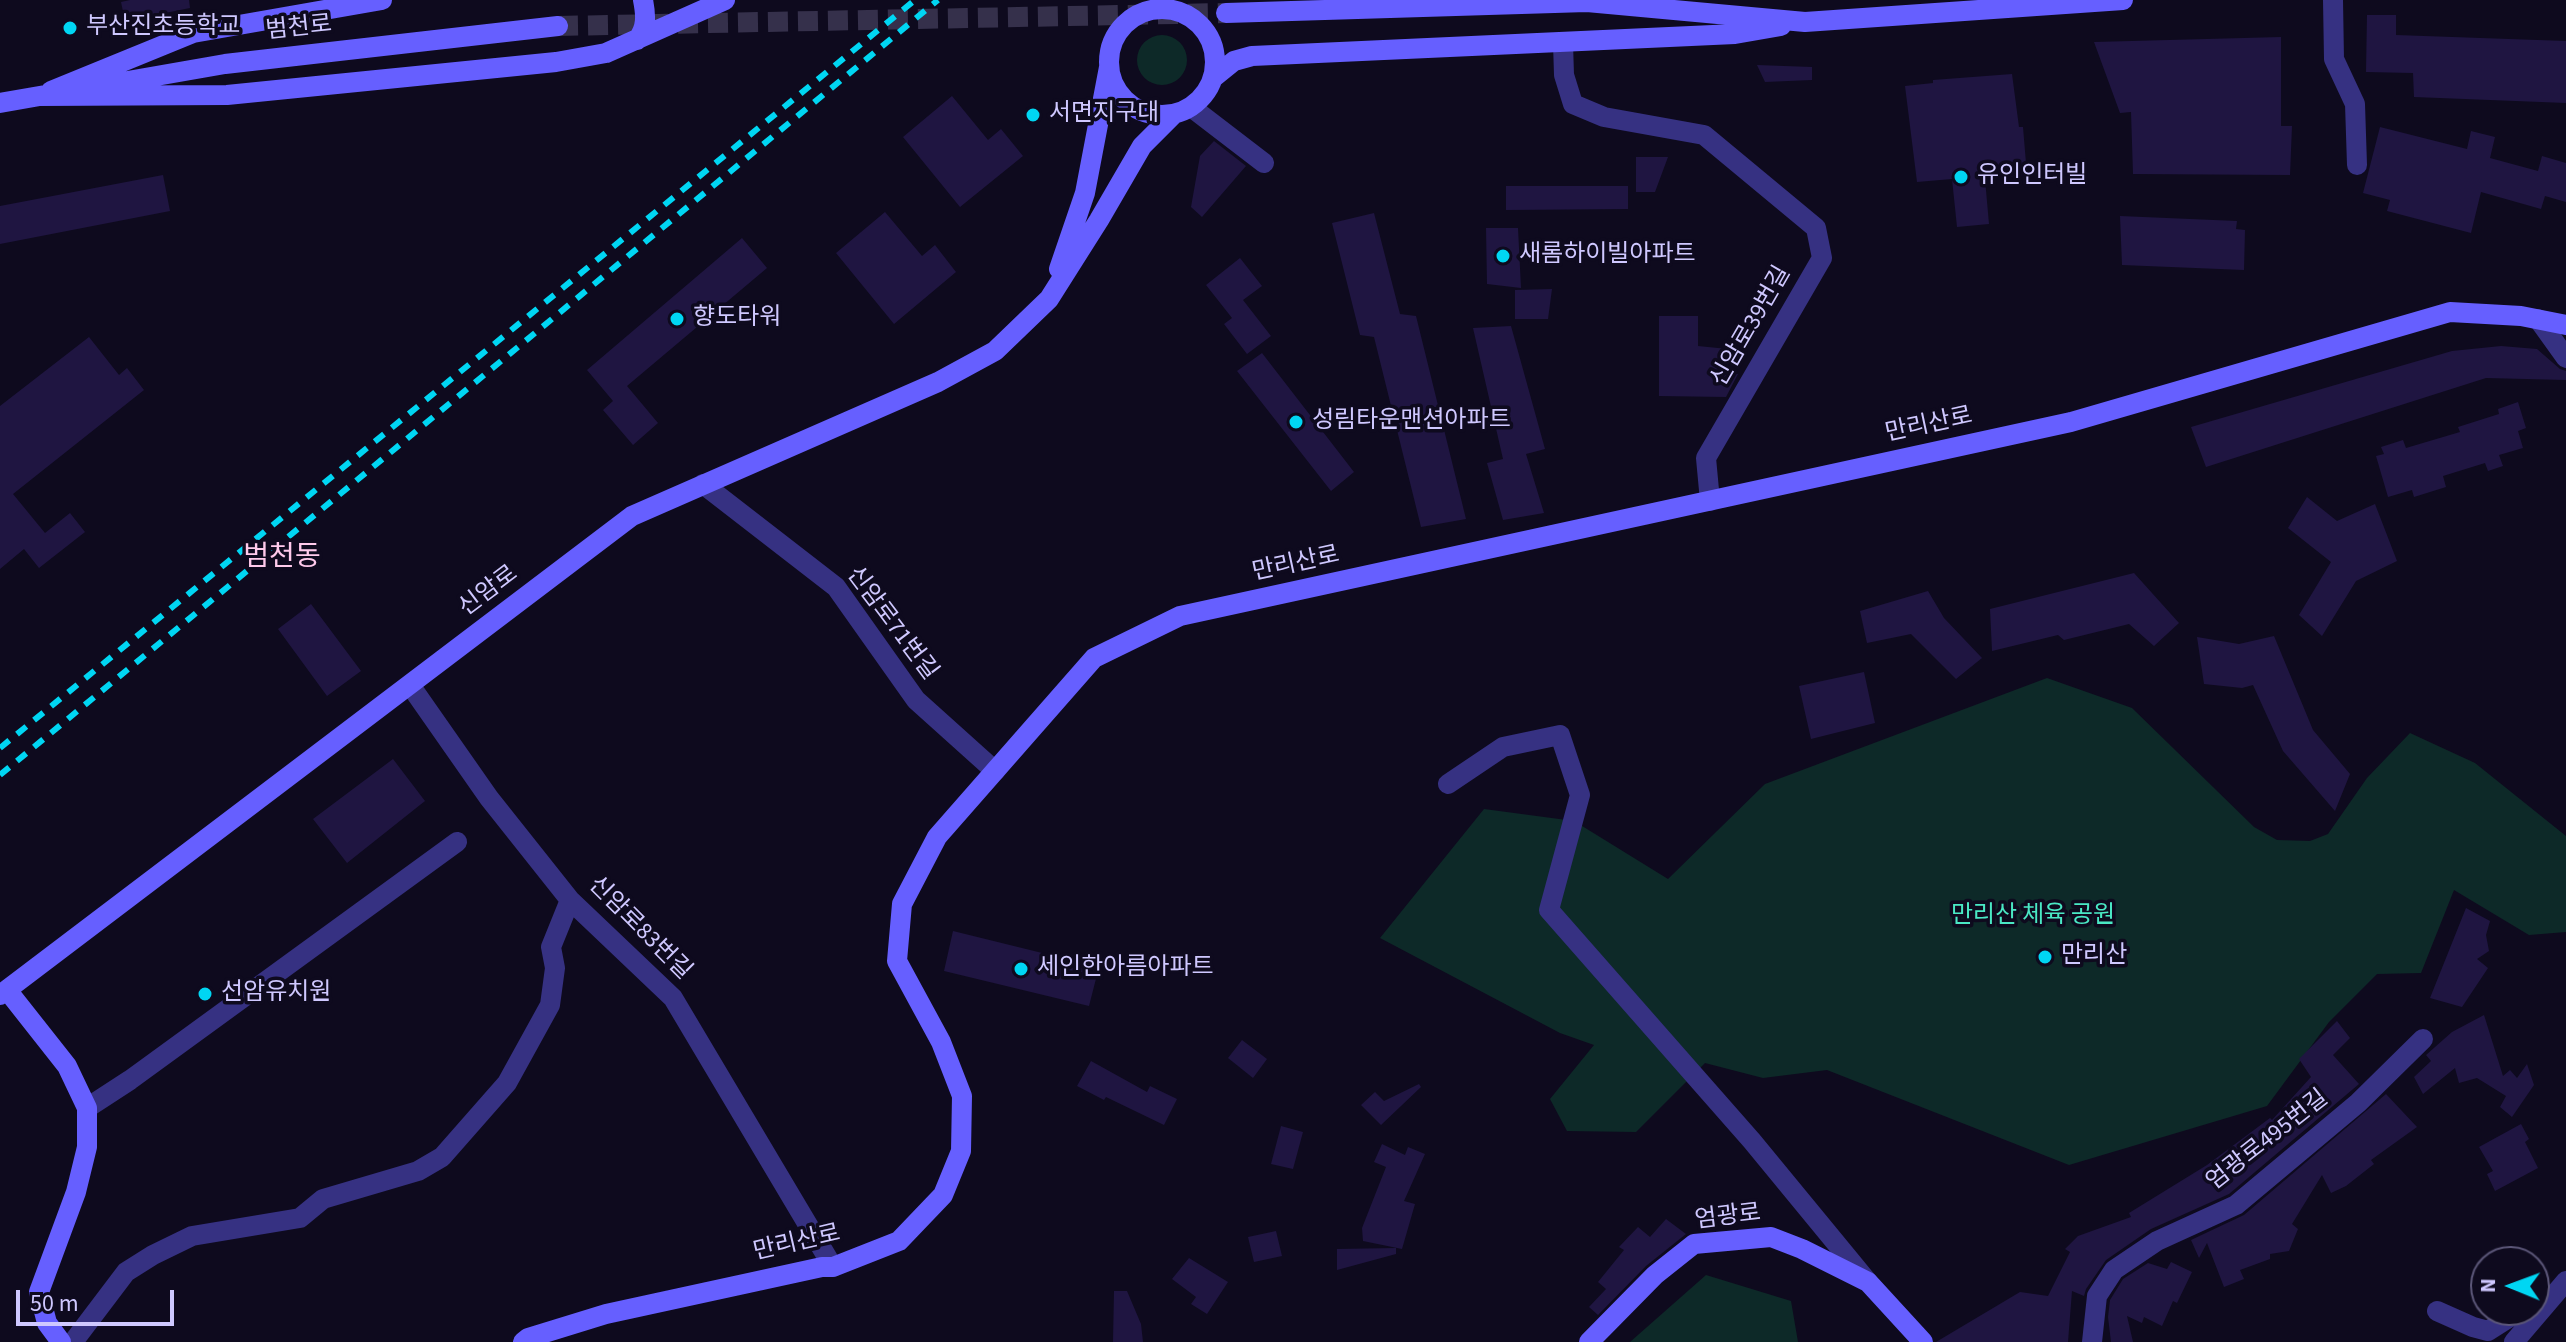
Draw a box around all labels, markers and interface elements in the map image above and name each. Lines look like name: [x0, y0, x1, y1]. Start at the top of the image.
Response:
street label: 범천로: [265, 11, 333, 47]
place label: 부산진초등학교: [86, 14, 241, 42]
marker: 부산진초등학교: [61, 19, 79, 37]
place label: 서면지구대: [1049, 101, 1159, 129]
marker: 서면지구대: [1024, 106, 1042, 124]
place label: 유인인터빌: [1977, 163, 2087, 191]
marker: 유인인터빌: [1952, 168, 1970, 186]
place label: 새롬하이빌아파트: [1519, 242, 1696, 270]
marker: 새롬하이빌아파트: [1494, 247, 1512, 265]
street label: 신암로39번길: [1706, 262, 1798, 392]
place label: 향도타워: [693, 305, 781, 333]
marker: 향도타워: [668, 310, 686, 328]
street label: 만리산로: [1883, 403, 1975, 449]
place label: 성림타운맨션아파트: [1312, 408, 1511, 436]
marker: 성림타운맨션아파트: [1287, 413, 1305, 431]
district label: 범천동: [243, 542, 321, 576]
street label: 만리산로: [1250, 542, 1342, 588]
street label: 신암로: [454, 561, 524, 623]
street label: 신암로71번길: [839, 562, 943, 686]
street label: 신암로83번길: [581, 871, 697, 987]
park label: 만리산 체육 공원: [1951, 903, 2115, 931]
place label: 만리산: [2061, 943, 2127, 971]
marker: 만리산: [2036, 948, 2054, 966]
place label: 세인한아름아파트: [1037, 955, 1214, 983]
marker: 세인한아름아파트: [1012, 960, 1030, 978]
place label: 선암유치원: [221, 980, 331, 1008]
marker: 선암유치원: [196, 985, 214, 1003]
street label: 엄광로495번길: [2202, 1085, 2334, 1197]
street label: 엄광로: [1693, 1200, 1763, 1236]
street label: 만리산로: [751, 1220, 843, 1268]
north arrow: [2470, 1246, 2550, 1326]
scale bar: [20, 1274, 178, 1324]
text: N: [2472, 1278, 2504, 1293]
text: 50 m: [30, 1286, 79, 1321]

